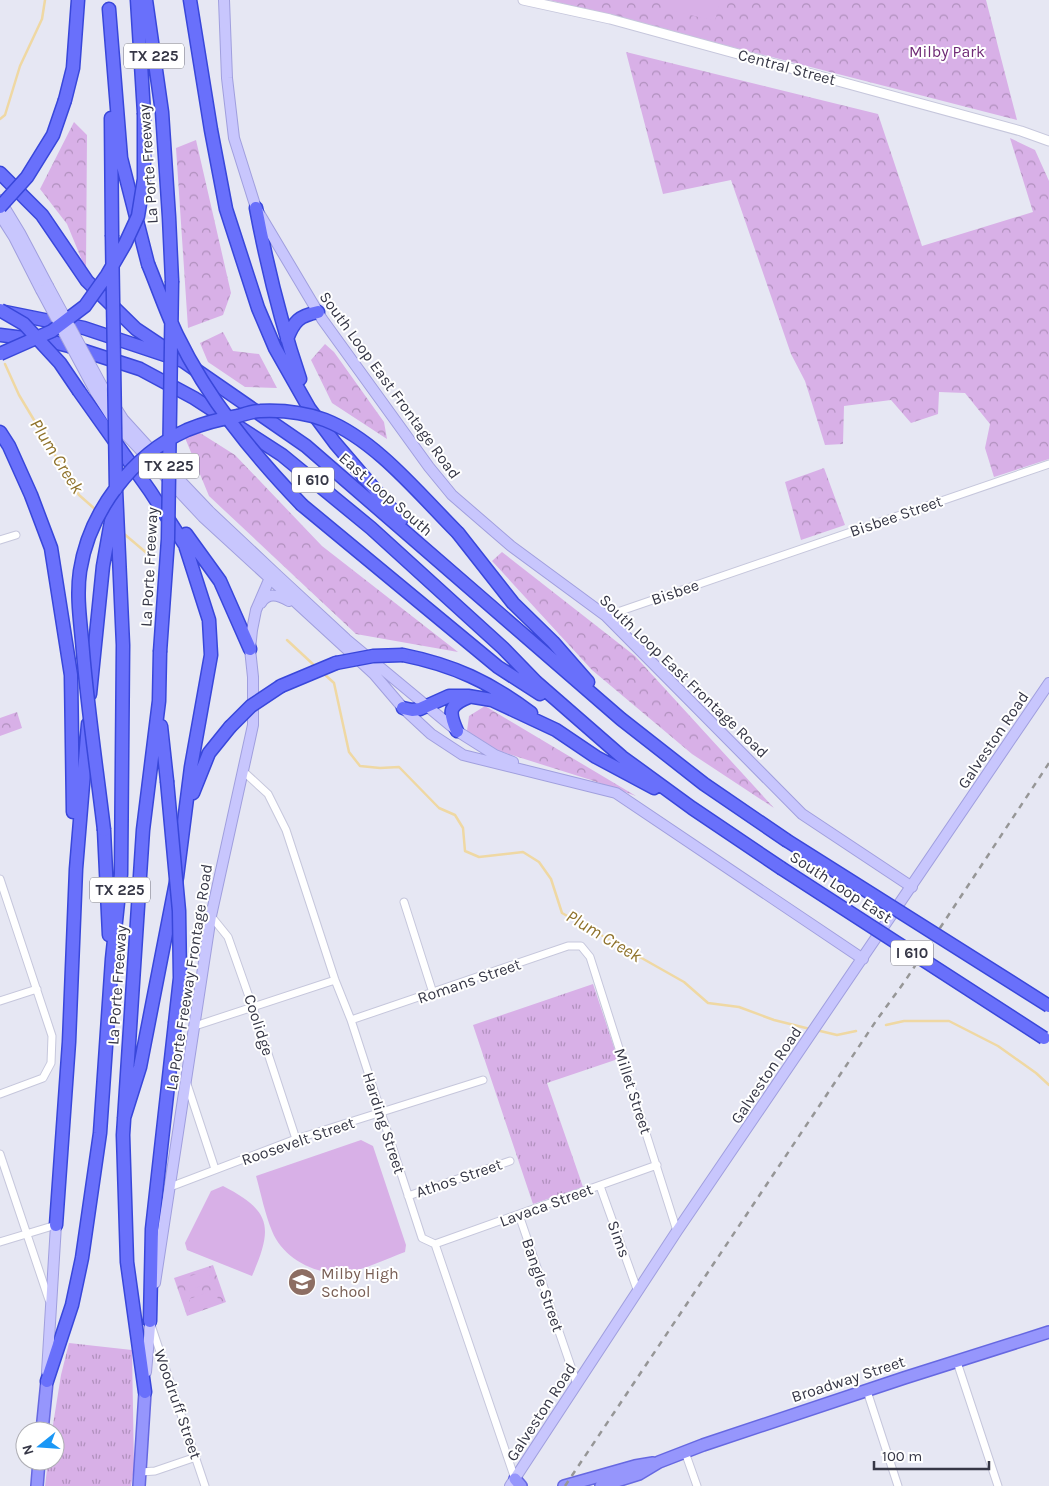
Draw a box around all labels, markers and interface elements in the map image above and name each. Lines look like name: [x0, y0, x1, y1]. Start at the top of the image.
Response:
park label: Milby Park: [909, 42, 985, 61]
road number: TX 225: [124, 44, 184, 68]
street label: Central Street: [736, 45, 838, 89]
street label: La Porte Freeway: [134, 103, 162, 224]
street label: South Loop East Frontage Road: [316, 288, 464, 482]
water label: Plum Creek: [25, 414, 89, 498]
street label: East Loop South: [335, 448, 437, 540]
road number: TX 225: [139, 454, 199, 478]
road number: I 610: [292, 468, 334, 492]
street label: Bisbee Street: [847, 491, 945, 541]
street label: La Porte Freeway: [136, 506, 162, 627]
street label: Bisbee: [649, 575, 701, 609]
street label: South Loop East Frontage Road: [596, 590, 772, 762]
street label: Galveston Road: [953, 688, 1033, 792]
street label: South Loop East: [786, 847, 896, 927]
street label: La Porte Freeway Frontage Road: [162, 862, 216, 1092]
road number: TX 225: [90, 878, 150, 902]
water label: Plum Creek: [562, 905, 646, 968]
street label: La Porte Freeway: [103, 924, 131, 1045]
road number: I 610: [891, 940, 933, 966]
street label: Romans Street: [415, 954, 523, 1008]
street label: Coolidge: [240, 992, 278, 1058]
street label: Galveston Road: [726, 1023, 806, 1127]
street label: Millet Street: [610, 1046, 656, 1136]
street label: Harding Street: [359, 1070, 409, 1176]
street label: Roosevelt Street: [239, 1113, 357, 1169]
street label: Athos Street: [413, 1154, 505, 1202]
street label: Lavaca Street: [497, 1179, 595, 1231]
street label: Sims: [604, 1218, 634, 1260]
street label: Bangle Street: [518, 1236, 568, 1334]
place label: Milby High School: [321, 1264, 399, 1301]
school or university icon: Milby High School: [287, 1267, 317, 1297]
street label: Woodruff Street: [150, 1347, 206, 1461]
street label: Broadway Street: [789, 1352, 907, 1406]
street label: Galveston Road: [502, 1359, 580, 1465]
north arrow: [15, 1421, 65, 1471]
scale bar: [874, 1438, 989, 1470]
text: N: [18, 1442, 38, 1457]
text: 100 m: [882, 1447, 922, 1465]

